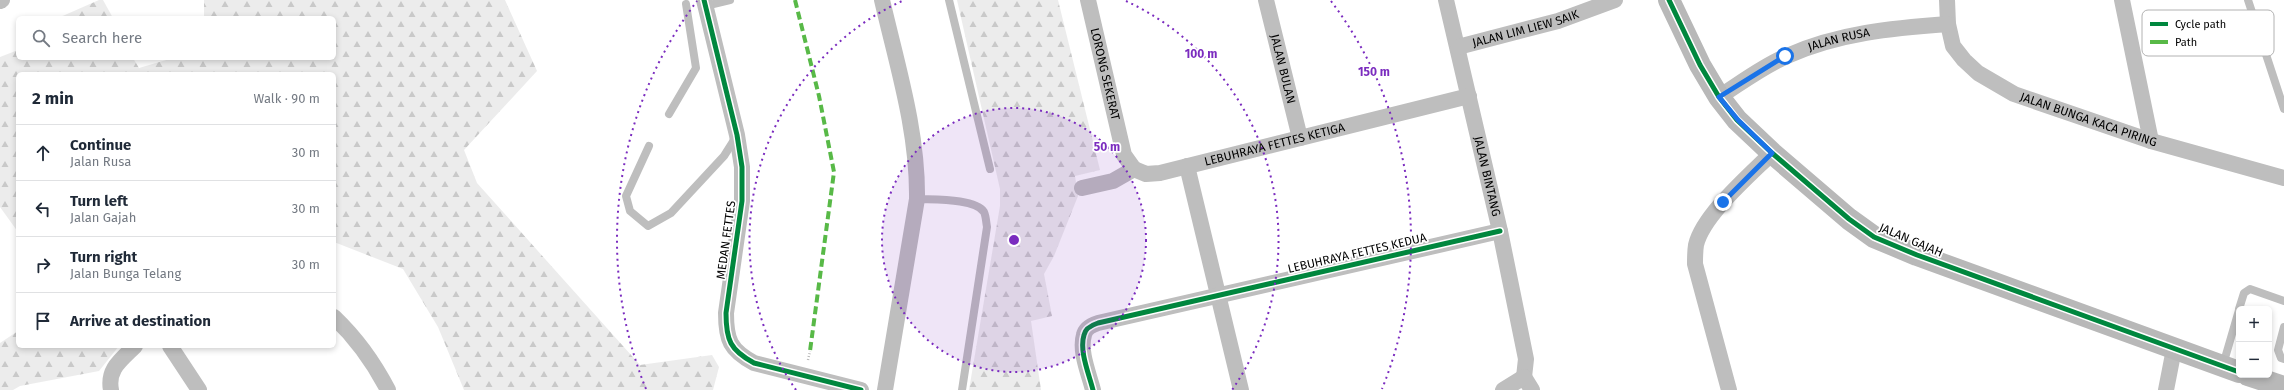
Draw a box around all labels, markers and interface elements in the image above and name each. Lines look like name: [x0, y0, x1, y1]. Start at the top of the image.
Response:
street label: JALAN LIM LIEW SAIK: [1471, 7, 1582, 50]
legend: [2142, 10, 2274, 56]
search box: [16, 16, 336, 60]
text: Cycle path: [2175, 18, 2226, 31]
street label: JALAN RUSA: [1806, 25, 1871, 54]
street label: LORONG SEKERAT: [1088, 26, 1123, 122]
icon: search: [30, 27, 52, 49]
text: Search here: [62, 29, 142, 47]
street label: JALAN BULAN: [1268, 33, 1298, 105]
text: Path: [2175, 36, 2197, 49]
text: 100 m: [1185, 47, 1217, 61]
route start: [1776, 47, 1794, 65]
text: 150 m: [1358, 65, 1390, 79]
text: 2 min: [32, 88, 74, 109]
street label: JALAN BUNGA KACA PIRING: [2018, 90, 2159, 149]
text: Walk · 90 m: [254, 91, 320, 106]
street label: LEBUHRAYA FETTES KETIGA: [1203, 120, 1346, 169]
street label: JALAN BINTANG: [1471, 135, 1503, 218]
text: Continue: [70, 136, 131, 154]
text: 50 m: [1094, 140, 1120, 154]
icon: ahead: [32, 142, 54, 164]
text: 30 m: [292, 145, 320, 160]
text: Jalan Rusa: [70, 154, 131, 169]
text: Turn left: [70, 192, 128, 210]
route end: [1714, 193, 1732, 211]
icon: left: [32, 198, 54, 220]
street label: MEDAN FETTES: [714, 199, 739, 280]
text: 30 m: [292, 201, 320, 216]
text: Jalan Gajah: [70, 210, 136, 225]
street label: JALAN GAJAH: [1877, 220, 1945, 260]
street label: LEBUHRAYA FETTES KEDUA: [1286, 230, 1428, 276]
centre of rings: [1007, 233, 1021, 247]
text: Turn right: [70, 248, 137, 266]
icon: right: [32, 254, 54, 276]
text: 30 m: [292, 257, 320, 272]
text: Jalan Bunga Telang: [70, 266, 181, 281]
map controls: [2236, 306, 2272, 378]
button: +: [2236, 306, 2272, 342]
icon: arrive: [32, 310, 54, 332]
text: Arrive at destination: [70, 312, 211, 330]
button: −: [2236, 342, 2272, 378]

